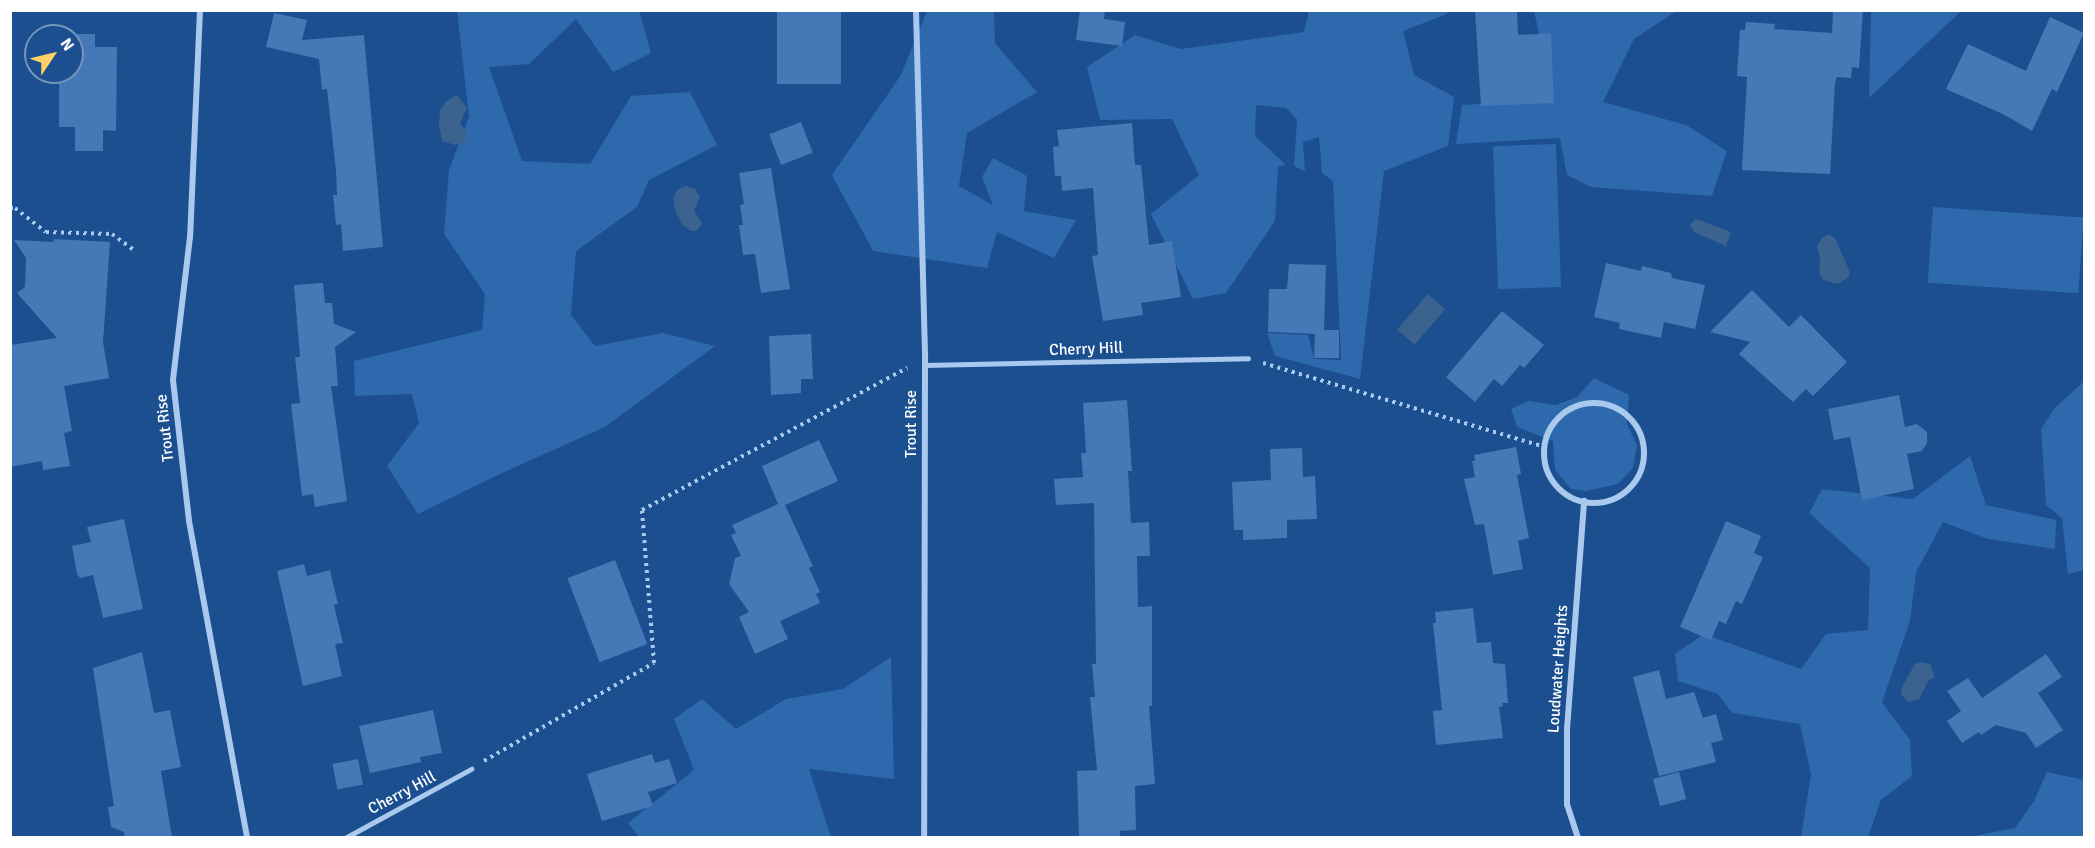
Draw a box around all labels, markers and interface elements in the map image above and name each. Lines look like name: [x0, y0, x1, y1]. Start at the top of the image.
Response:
north arrow: [24, 24, 84, 84]
text: N: [56, 35, 78, 55]
street label: Cherry Hill: [1049, 338, 1123, 360]
street label: Trout Rise: [901, 390, 921, 458]
street label: Trout Rise: [152, 393, 178, 463]
street label: Loudwater Heights: [1544, 604, 1572, 734]
street label: Cherry Hill: [365, 767, 439, 819]

